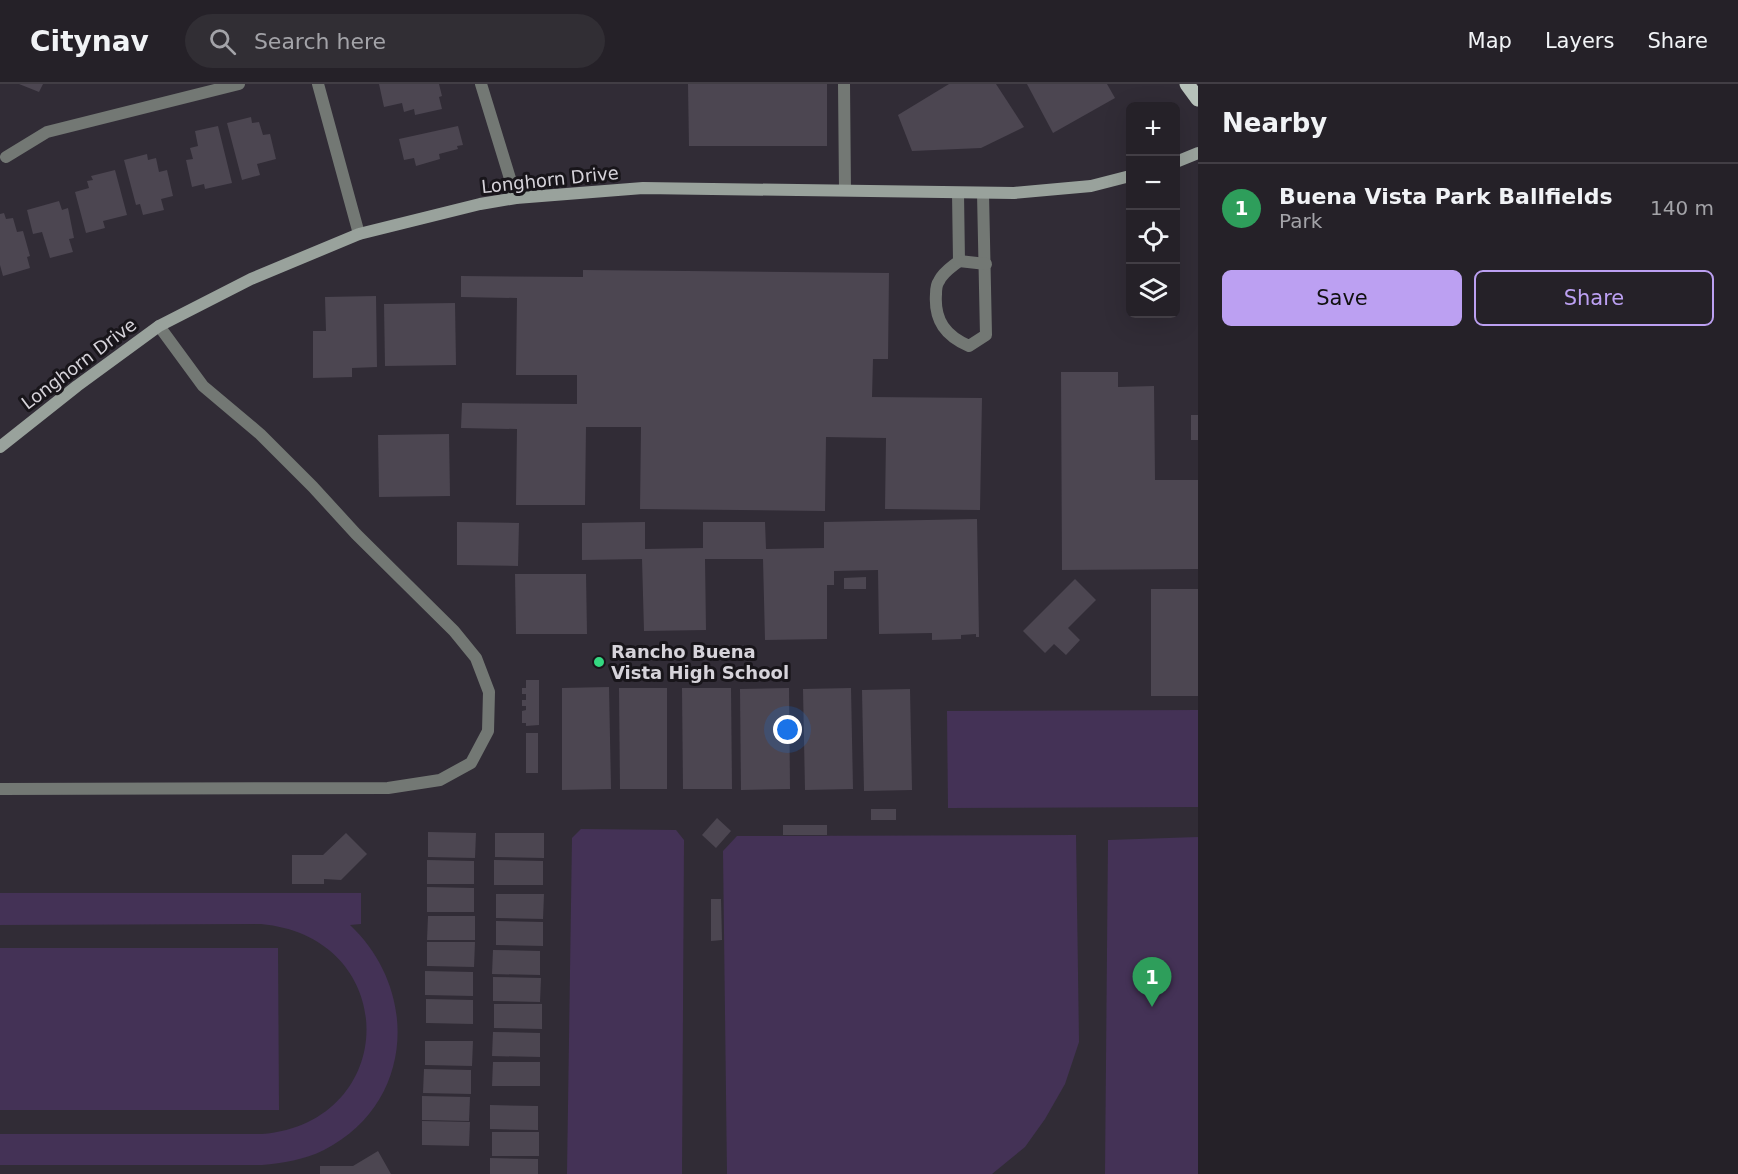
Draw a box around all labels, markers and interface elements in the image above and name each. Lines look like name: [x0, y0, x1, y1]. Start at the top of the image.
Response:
search box: [185, 14, 605, 68]
text: Citynav: [30, 25, 149, 58]
icon: search: [206, 25, 239, 58]
text: Search here: [254, 29, 386, 54]
text: Map: [1468, 29, 1512, 53]
text: Layers: [1545, 29, 1614, 53]
text: Share: [1647, 29, 1708, 53]
map controls: [1126, 102, 1180, 318]
button: +: [1126, 102, 1180, 156]
text: Nearby: [1222, 108, 1327, 138]
button: −: [1126, 156, 1180, 210]
street label: Longhorn Drive: [480, 162, 620, 197]
text: Buena Vista Park Ballfields: [1279, 184, 1613, 209]
text: 1: [1235, 196, 1248, 220]
text: 140 m: [1650, 196, 1714, 220]
text: Park: [1279, 209, 1322, 233]
button: locate: [1126, 210, 1180, 264]
button: layers: [1126, 264, 1180, 318]
button: Save: [1222, 270, 1462, 326]
button: Share: [1474, 270, 1714, 326]
street label: Longhorn Drive: [17, 314, 140, 414]
place label: Rancho Buena Vista High School: [611, 641, 789, 683]
marker: Rancho Buena Vista High School: [592, 655, 606, 669]
your location: [773, 715, 802, 744]
pin: 1: [1132, 958, 1172, 1007]

